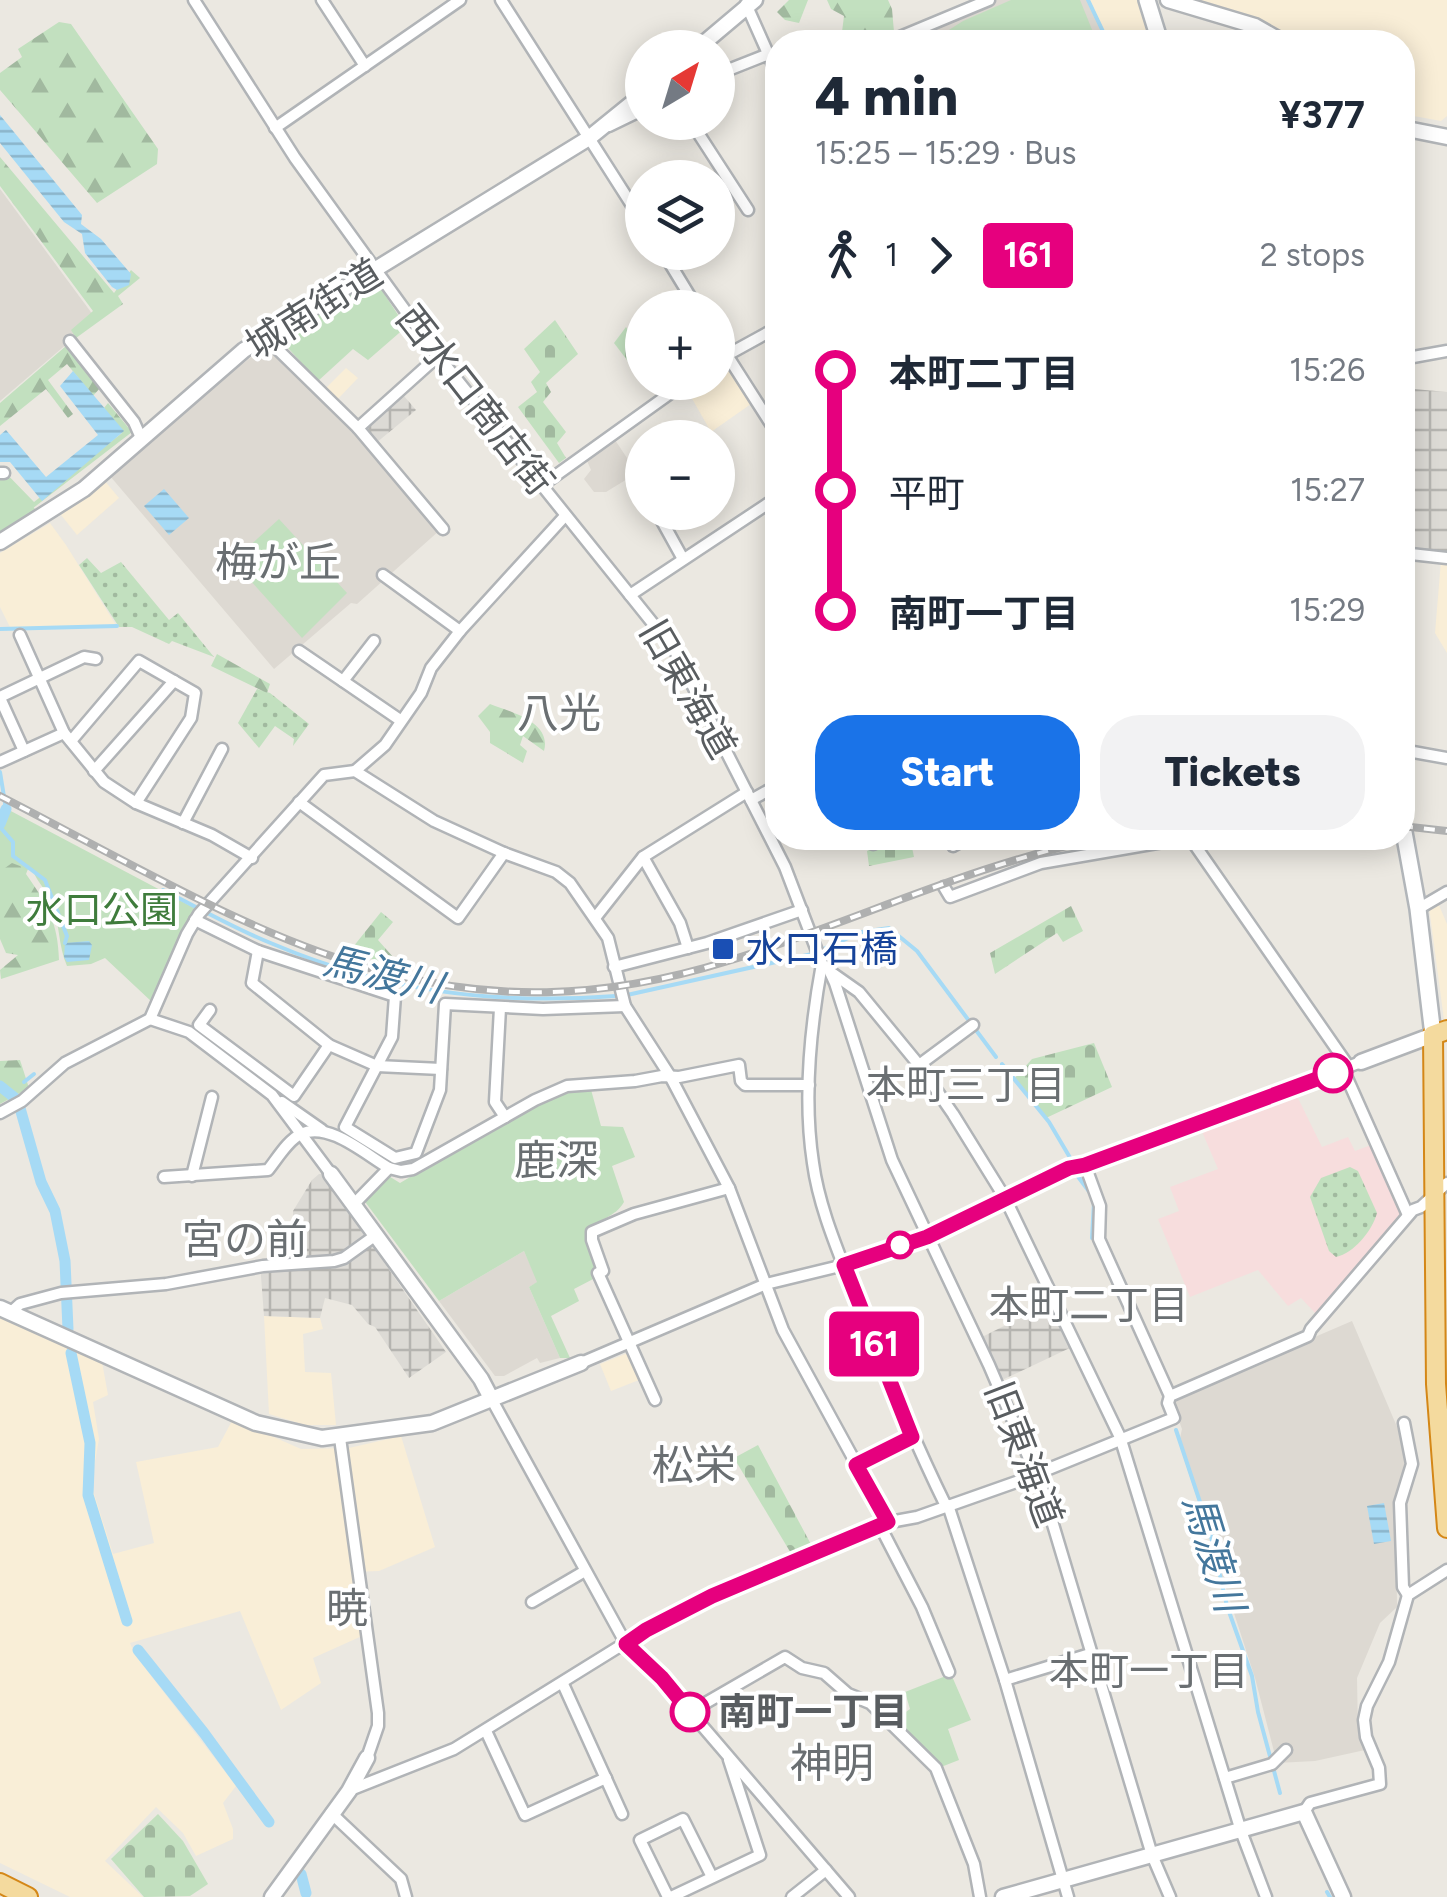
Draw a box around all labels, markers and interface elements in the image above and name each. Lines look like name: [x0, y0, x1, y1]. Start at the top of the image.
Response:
north arrow: [625, 30, 735, 140]
map controls: [625, 30, 735, 530]
text: 4 min: [815, 63, 958, 129]
text: ¥377: [1279, 92, 1365, 138]
text: 15:25 – 15:29 · Bus: [815, 134, 1076, 172]
button: layers: [625, 160, 735, 270]
icon: walk: [815, 228, 870, 283]
icon: forward: [913, 228, 968, 283]
text: 161: [1003, 234, 1053, 276]
text: 1: [885, 236, 898, 274]
text: 2 stops: [1260, 236, 1365, 274]
street label: 城南街道: [237, 249, 391, 369]
button: +: [625, 290, 735, 400]
street label: 西水口商店街: [387, 296, 563, 504]
text: 本町二丁目: [889, 351, 1079, 397]
text: 15:26: [1289, 351, 1365, 389]
button: −: [625, 420, 735, 530]
text: 平町: [889, 471, 965, 517]
text: 15:27: [1290, 471, 1365, 509]
district label: 梅が丘: [215, 537, 341, 588]
text: 南町一丁目: [889, 591, 1079, 637]
text: 15:29: [1289, 591, 1365, 629]
street label: 旧東海道: [630, 612, 746, 766]
district label: 八光: [517, 688, 601, 739]
button: Start: [815, 715, 1080, 830]
button: Tickets: [1100, 715, 1365, 830]
park label: 水口公園: [26, 887, 178, 933]
place label: 水口石橋: [746, 926, 898, 972]
water label: 馬渡川: [319, 936, 451, 1013]
marker: 水口石橋: [710, 936, 736, 962]
unlabelled marker: [1314, 1054, 1352, 1092]
district label: 本町三丁目: [866, 1061, 1066, 1109]
district label: 鹿深: [514, 1135, 598, 1186]
district label: 宮の前: [182, 1214, 308, 1265]
unlabelled marker: [887, 1232, 913, 1258]
district label: 本町二丁目: [989, 1281, 1189, 1329]
line badge: 161: [816, 1312, 932, 1376]
text: 161: [849, 1323, 899, 1365]
street label: 旧東海道: [975, 1375, 1073, 1533]
district label: 松栄: [652, 1440, 736, 1491]
water label: 馬渡川: [1174, 1489, 1256, 1621]
district label: 暁: [326, 1583, 368, 1634]
district label: 本町一丁目: [1049, 1647, 1249, 1695]
place label: 南町一丁目: [718, 1689, 908, 1735]
marker: 南町一丁目: [671, 1693, 709, 1731]
district label: 神明: [790, 1738, 874, 1789]

